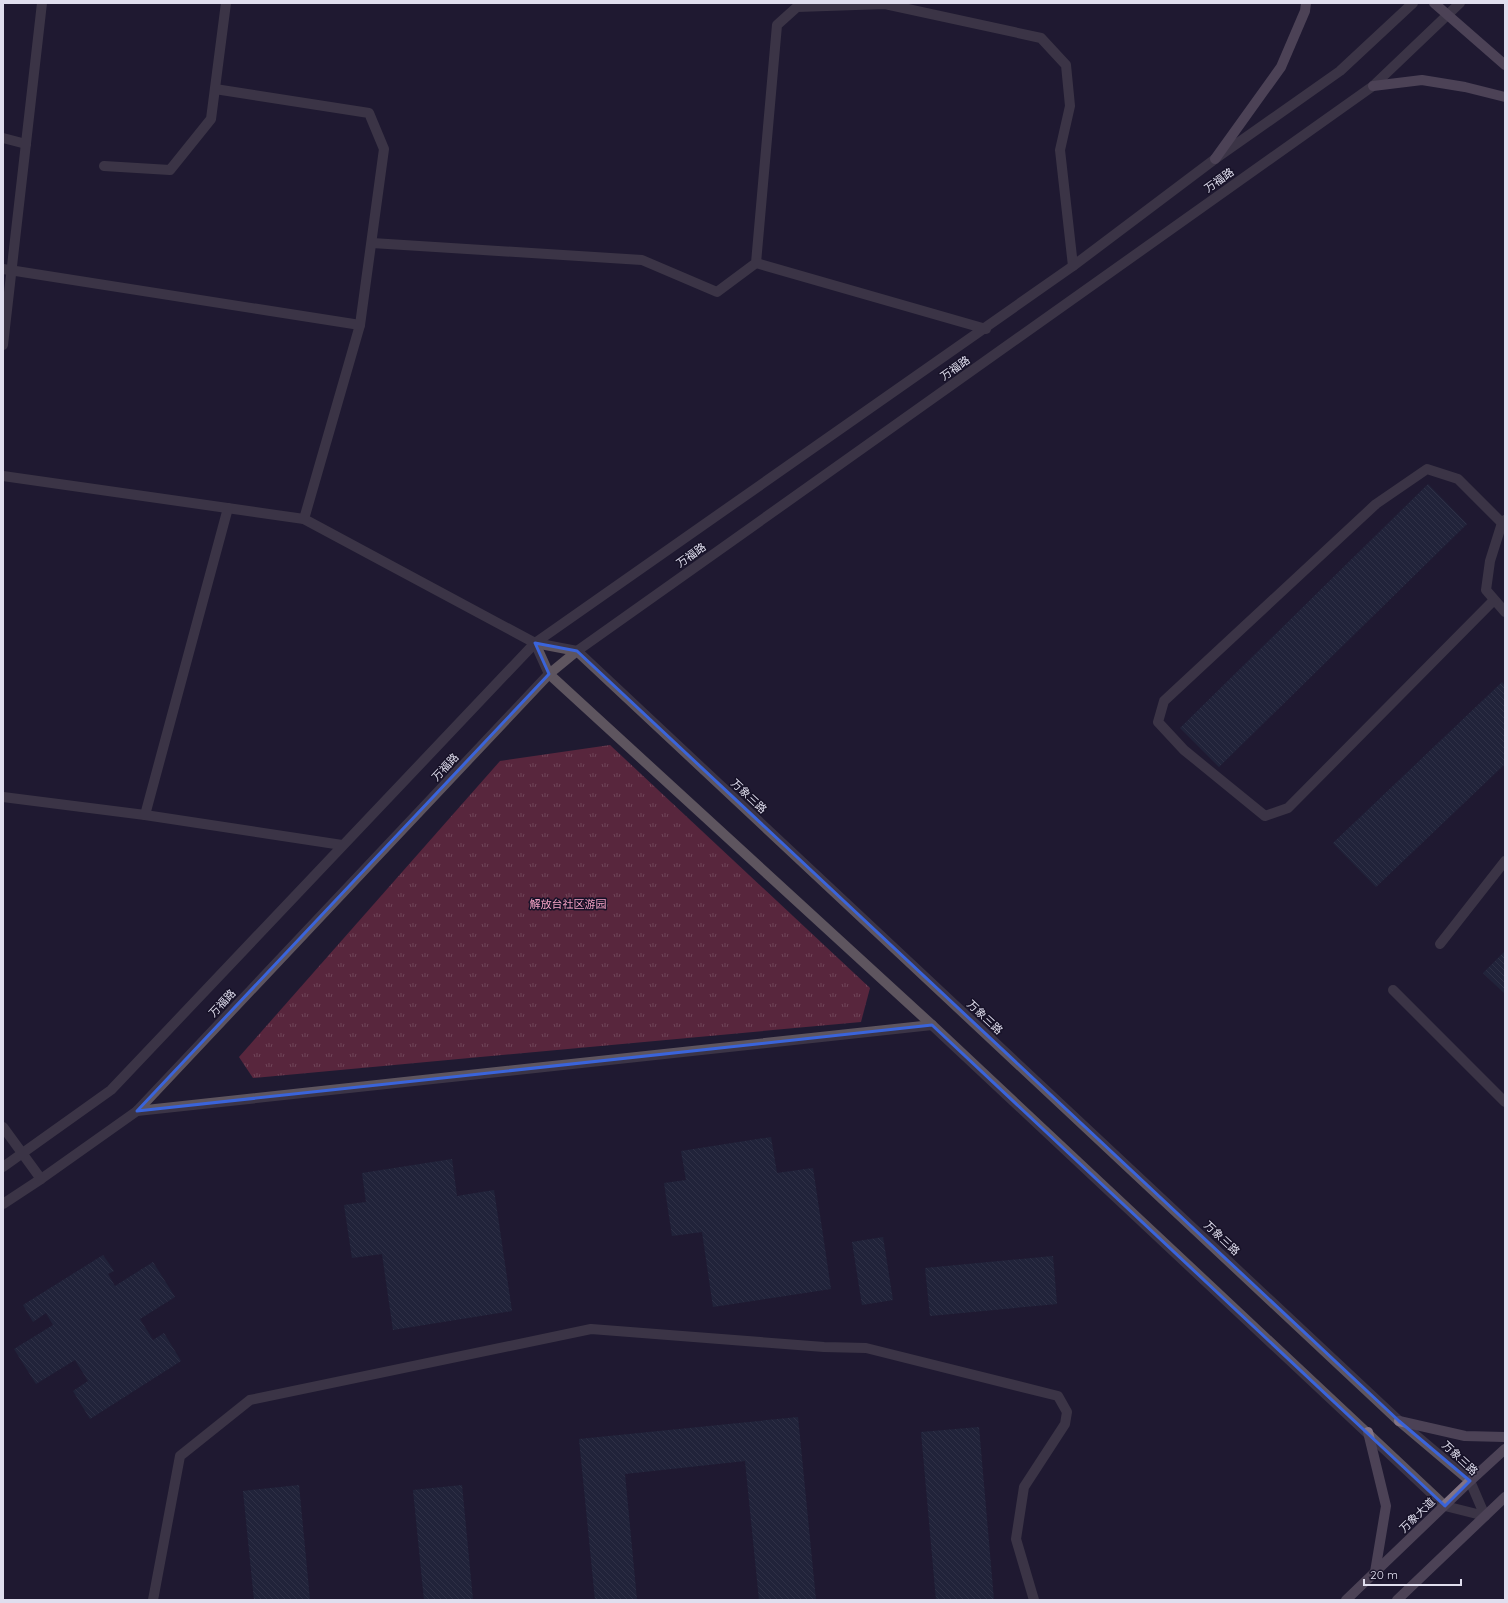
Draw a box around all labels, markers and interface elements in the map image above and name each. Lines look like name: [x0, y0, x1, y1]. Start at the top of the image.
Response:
street label: 万福路: [1201, 165, 1237, 195]
street label: 万福路: [937, 353, 973, 383]
street label: 万福路: [673, 540, 709, 570]
street label: 万福路: [429, 750, 461, 784]
street label: 万象三路: [728, 776, 770, 816]
park label: 解放台社区游园: [530, 897, 607, 911]
street label: 万福路: [206, 986, 238, 1020]
street label: 万象三路: [964, 997, 1006, 1037]
street label: 万象三路: [1201, 1218, 1243, 1258]
street label: 万象三路: [1439, 1438, 1481, 1478]
street label: 万象大道: [1396, 1495, 1438, 1535]
scale bar: [1364, 1561, 1461, 1587]
text: 20 m: [1370, 1567, 1398, 1582]

